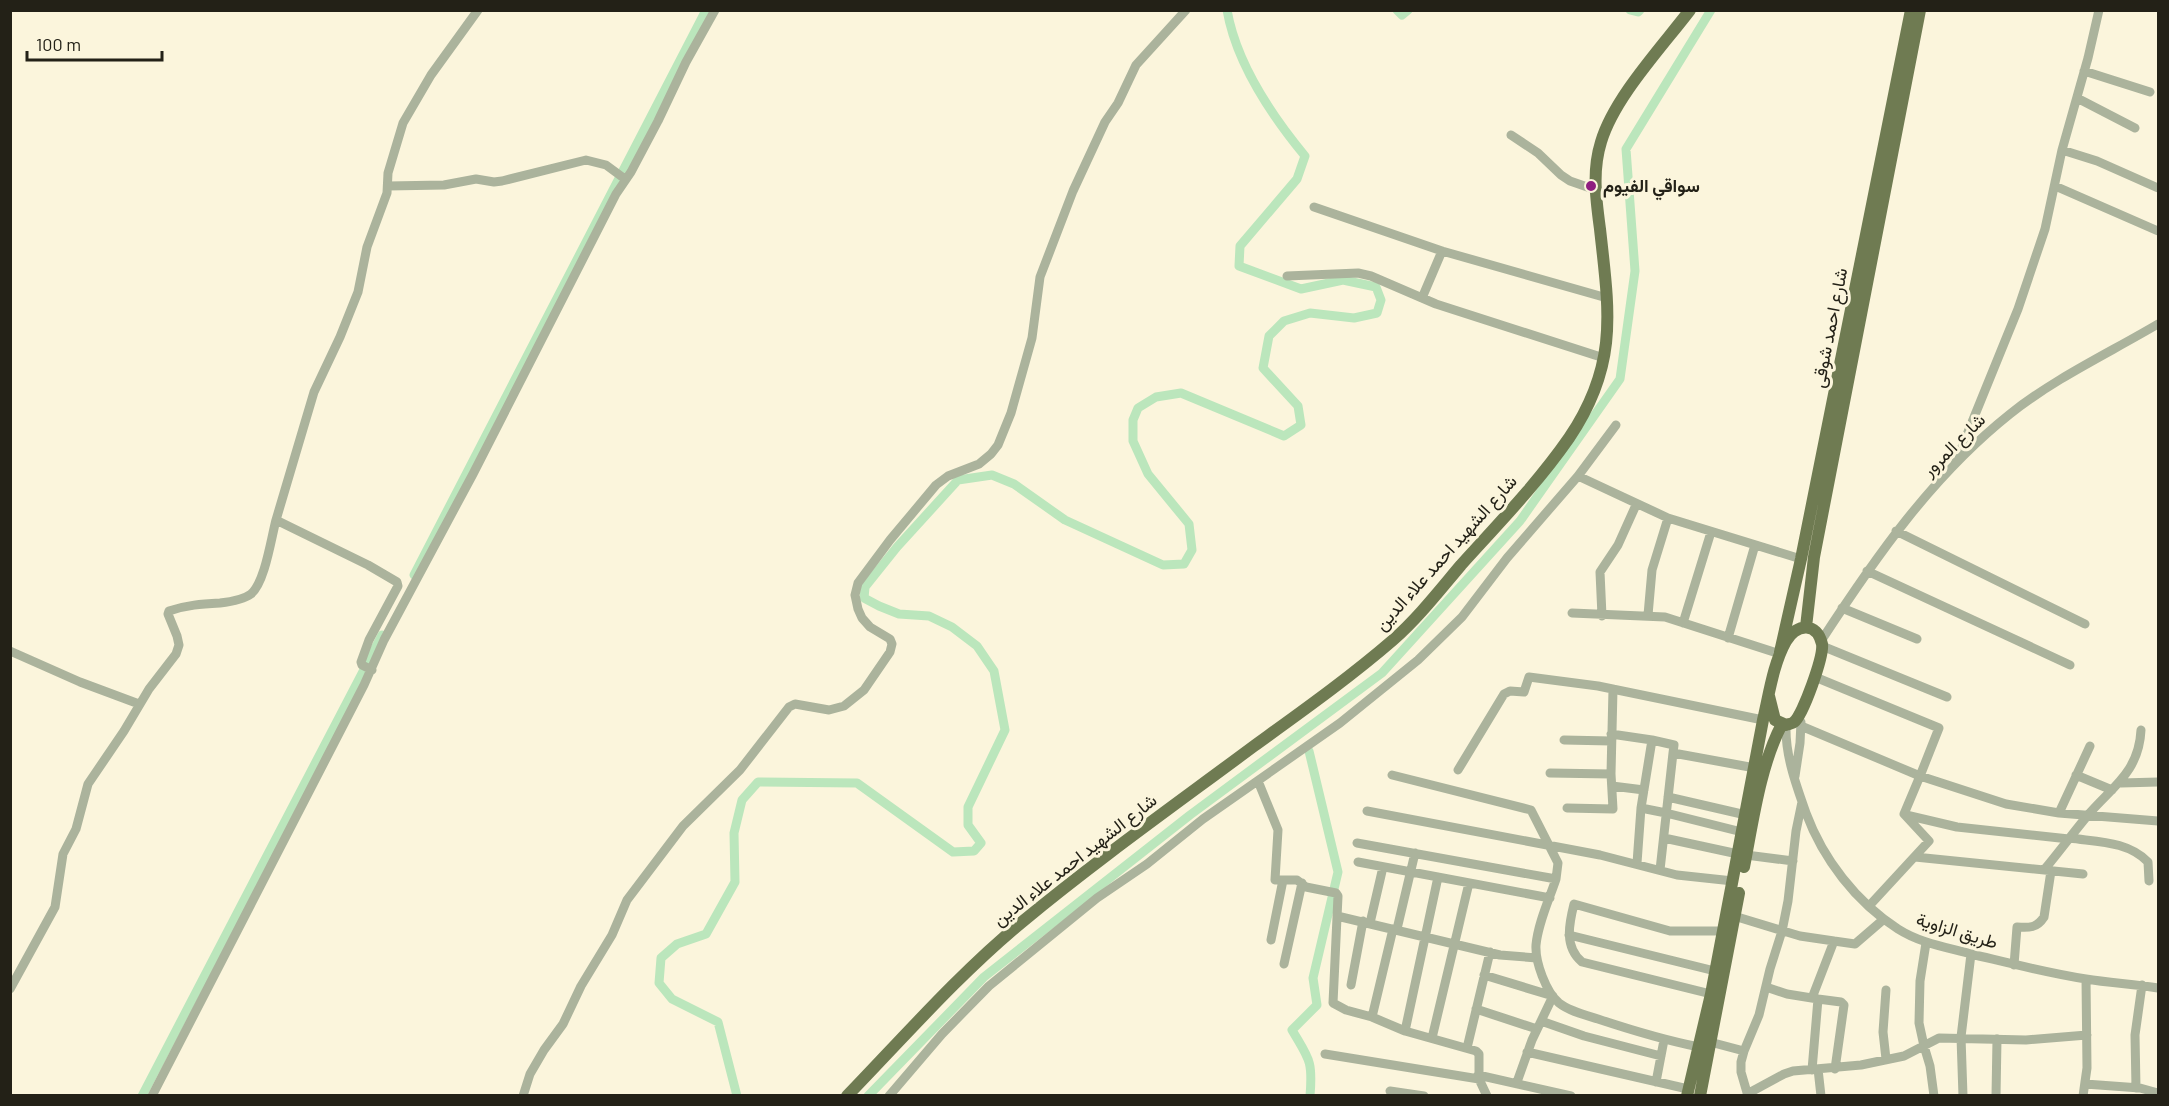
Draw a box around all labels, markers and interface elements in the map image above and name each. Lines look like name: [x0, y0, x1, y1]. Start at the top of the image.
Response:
scale bar: [27, 24, 162, 62]
text: 100 m: [36, 33, 81, 55]
place label: سواقي الفيوم: [1603, 174, 1700, 201]
marker: سواقي الفيوم: [1584, 179, 1598, 193]
street label: شارع احمد شوقى: [1807, 266, 1853, 390]
street label: شارع المرور: [1916, 408, 1991, 483]
street label: شارع الشهيد احمد علاء الدين: [1369, 470, 1523, 636]
street label: شارع الشهيد احمد علاء الدين: [988, 788, 1162, 932]
street label: طريق الزاوية: [1914, 907, 2001, 954]

